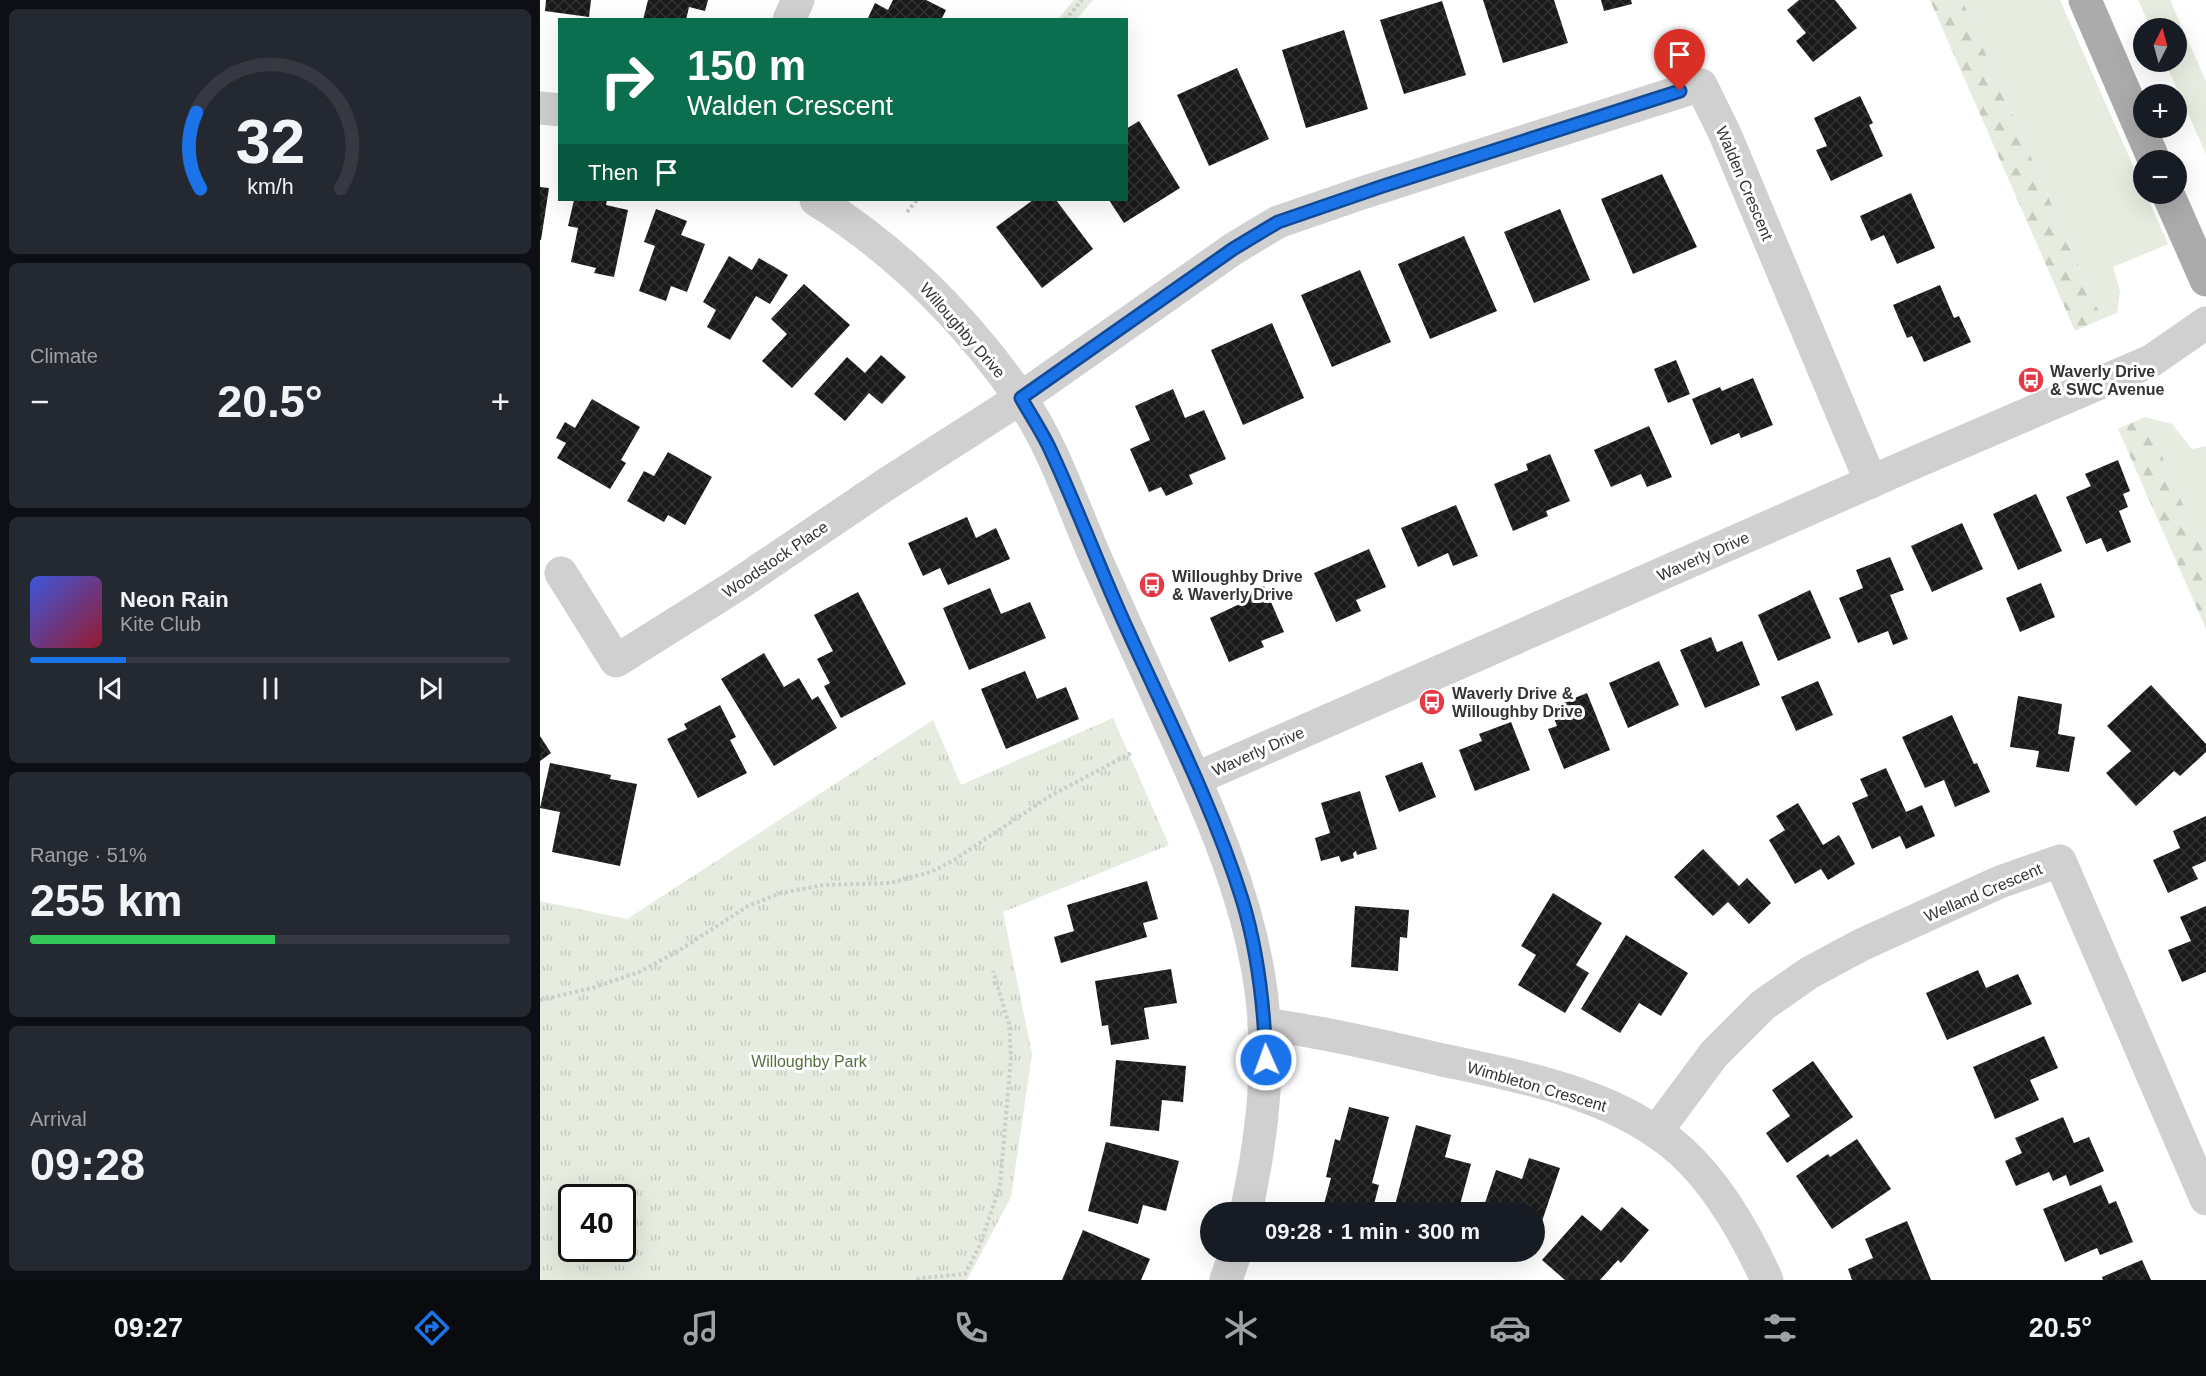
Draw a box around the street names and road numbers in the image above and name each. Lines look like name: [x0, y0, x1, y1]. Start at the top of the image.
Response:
street label: Walden Crescent: [1713, 124, 1776, 243]
street label: Willoughby Drive: [917, 279, 1008, 381]
street label: Woodstock Place: [719, 518, 831, 601]
street label: Waverly Drive: [1655, 529, 1752, 584]
street label: Waverly Drive: [1210, 724, 1307, 779]
street label: Welland Crescent: [1922, 860, 2045, 925]
street label: Wimbleton Crescent: [1465, 1058, 1609, 1115]

